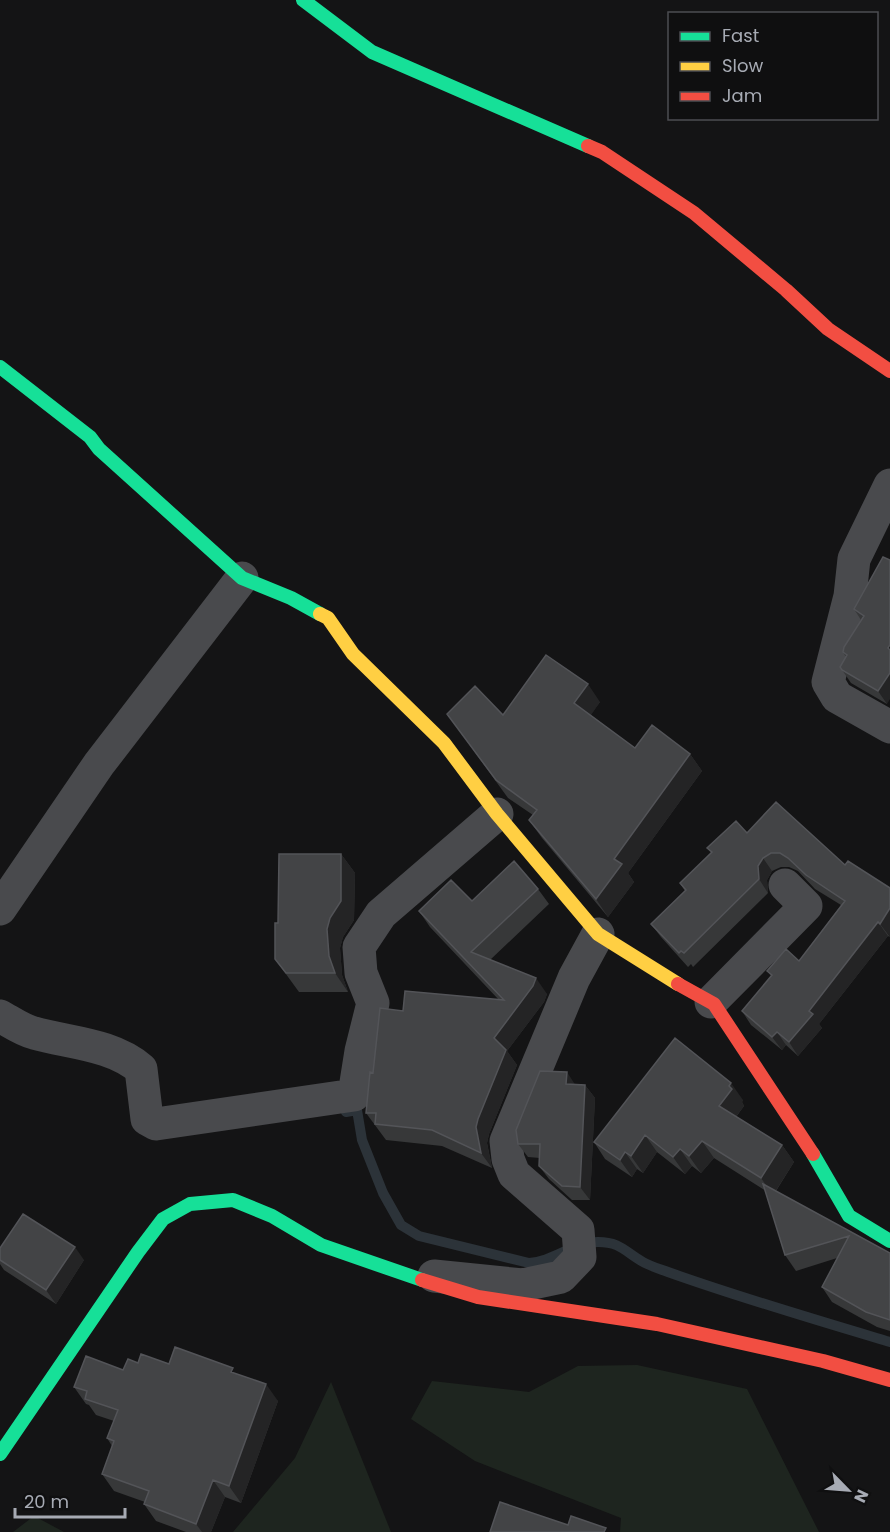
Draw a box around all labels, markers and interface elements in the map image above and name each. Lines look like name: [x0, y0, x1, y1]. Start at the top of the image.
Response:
legend: [668, 12, 878, 120]
text: Fast: [722, 23, 759, 48]
text: Slow: [722, 53, 764, 78]
text: Jam: [722, 83, 762, 108]
north arrow: [818, 1460, 878, 1520]
scale bar: [15, 1481, 124, 1519]
text: N: [848, 1486, 874, 1506]
text: 20 m: [24, 1489, 69, 1514]

